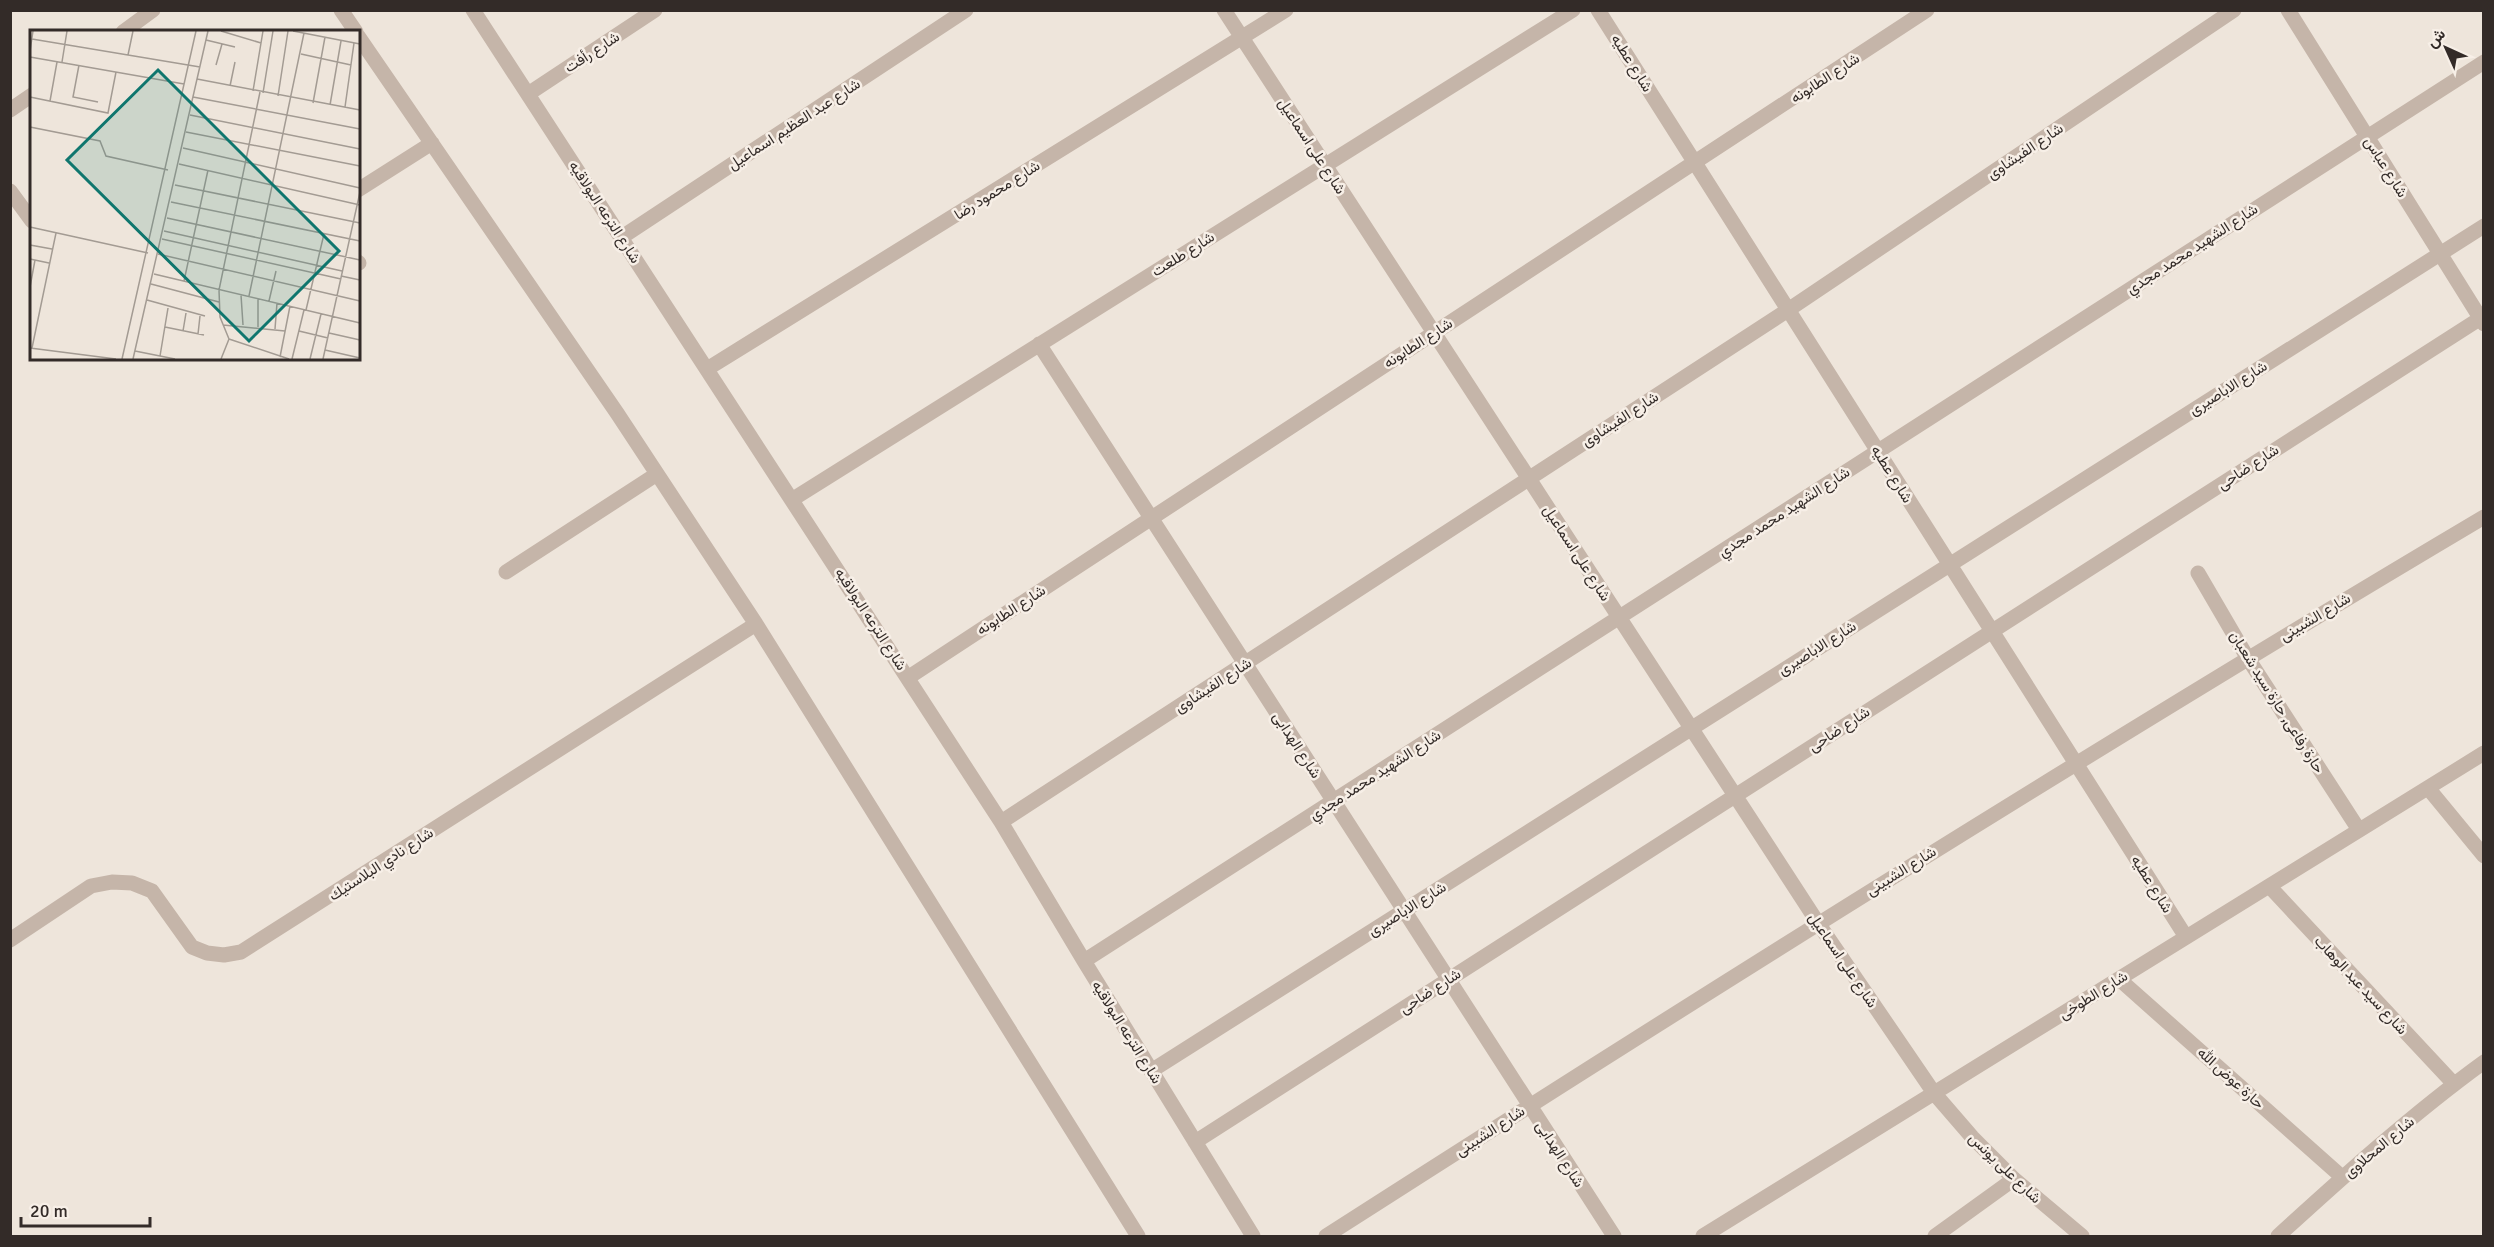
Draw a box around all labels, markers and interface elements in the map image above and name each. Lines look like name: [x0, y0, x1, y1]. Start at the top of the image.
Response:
north arrow: [2416, 18, 2476, 78]
text: ش: [2422, 24, 2450, 52]
street label: شارع رأفت: [561, 28, 624, 78]
inset map: [30, 30, 360, 360]
street label: شارع عطيه: [1606, 31, 1657, 96]
street label: شارع الطابونه: [1787, 49, 1864, 109]
street label: شارع عبد العظيم اسماعيل: [724, 74, 865, 175]
street label: شارع على اسماعيل: [1273, 95, 1350, 199]
street label: شارع الفيشاوى: [1983, 119, 2068, 185]
street label: شارع عباس: [2359, 133, 2412, 202]
street label: شارع محمود رضا: [951, 156, 1044, 225]
street label: شارع الترعه البولاقيه: [564, 157, 645, 268]
street label: شارع الشهيد محمد مجدي: [2123, 200, 2263, 302]
street label: شارع طلعت: [1148, 228, 1219, 282]
street label: شارع الطابونه: [1380, 314, 1457, 374]
street label: شارع الاباصيرى: [2186, 357, 2272, 421]
street label: شارع الفيشاوى: [1578, 387, 1663, 452]
street label: شارع ضاحى: [2214, 440, 2283, 495]
street label: شارع عطيه: [1866, 442, 1917, 507]
street label: شارع الشهيد محمد مجدي: [1715, 463, 1855, 565]
street label: شارع على اسماعيل: [1538, 502, 1615, 606]
street label: شارع الترعه البولاقيه: [830, 564, 911, 675]
street label: شارع الطابونه: [973, 581, 1050, 641]
street label: شارع الشبينى: [2276, 589, 2355, 647]
street label: شارع الاباصيرى: [1775, 617, 1861, 681]
street label: حارة رفاعى, حارة سيد شعبان: [2225, 627, 2328, 777]
street label: شارع الفيشاوى: [1171, 653, 1256, 718]
street label: شارع ضاحى: [1805, 702, 1874, 757]
street label: شارع الهدابى: [1267, 708, 1325, 783]
street label: شارع الشهيد محمد مجدي: [1306, 726, 1446, 828]
street label: شارع نادي البلاستيك: [325, 823, 439, 908]
street label: شارع الشبينى: [1863, 842, 1941, 901]
street label: شارع عطيه: [2126, 852, 2177, 917]
street label: شارع الاباصيرى: [1365, 878, 1451, 942]
street label: شارع على اسماعيل: [1803, 909, 1882, 1012]
street label: شارع سيد عبد الوهاب: [2309, 932, 2411, 1040]
street label: شارع ضاحى: [1396, 964, 1465, 1019]
street label: شارع الطوخى: [2055, 967, 2132, 1025]
street label: شارع الترعه البولاقيه: [1086, 977, 1166, 1088]
street label: حارة عوض الله: [2193, 1043, 2268, 1113]
street label: شارع الشبينى: [1452, 1102, 1529, 1162]
street label: شارع المحلاوى: [2340, 1112, 2419, 1183]
street label: شارع الهدابى: [1530, 1117, 1588, 1192]
street label: شارع على يونس: [1964, 1129, 2045, 1209]
scale bar: [21, 1190, 150, 1228]
text: 20 m: [30, 1200, 68, 1222]

